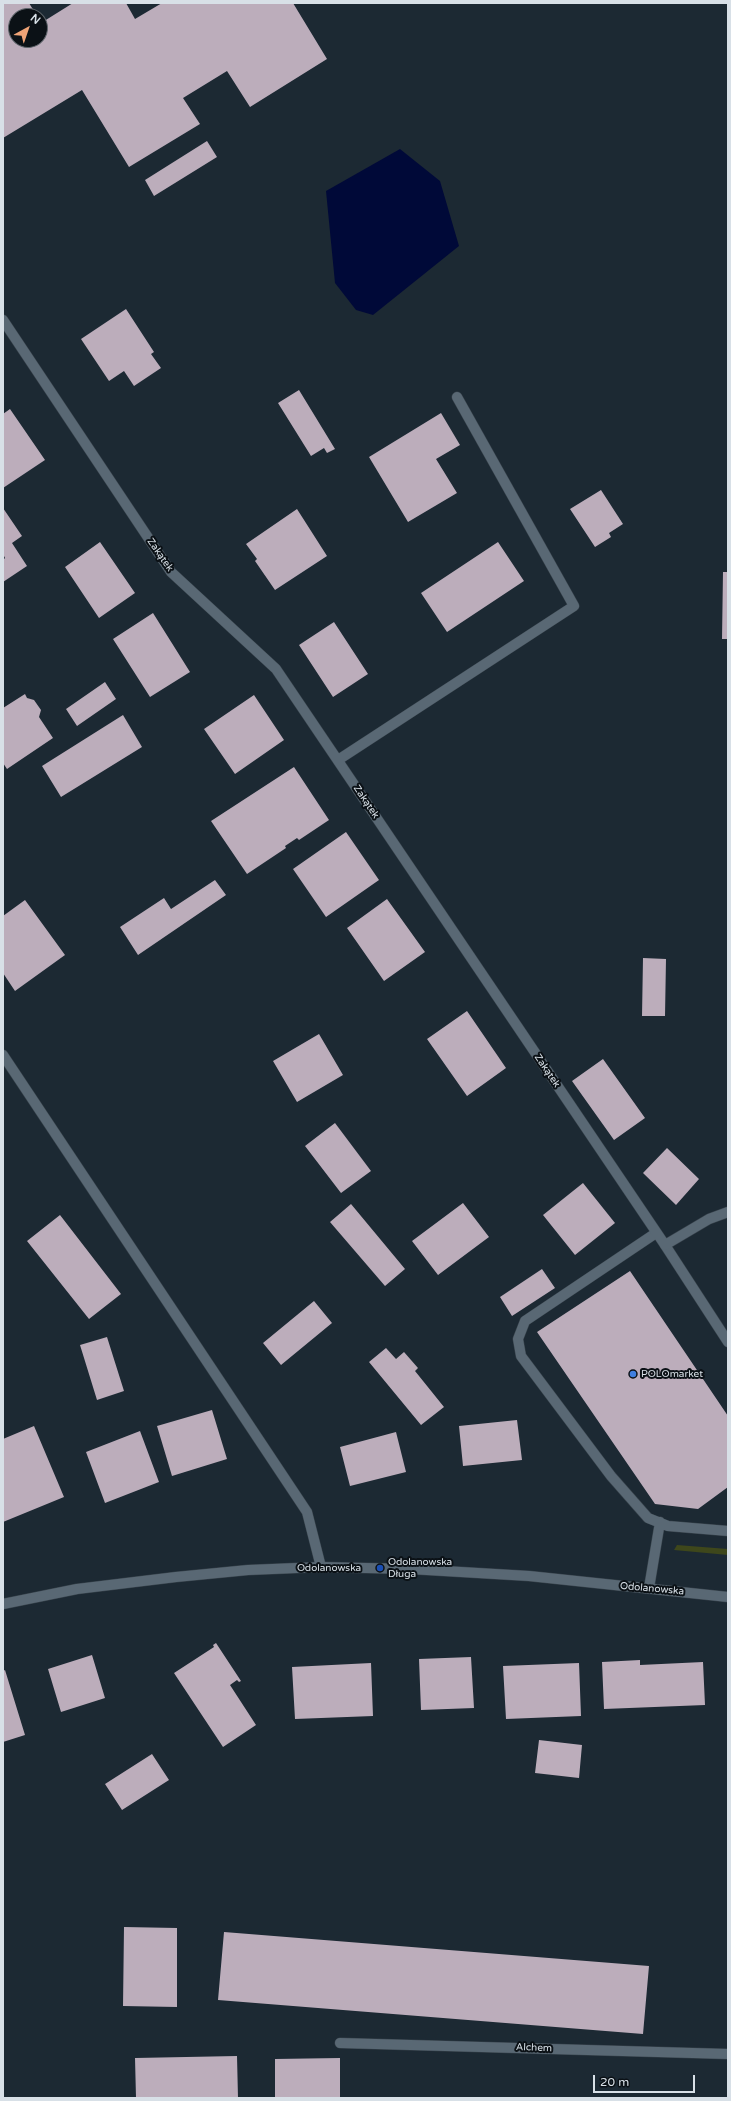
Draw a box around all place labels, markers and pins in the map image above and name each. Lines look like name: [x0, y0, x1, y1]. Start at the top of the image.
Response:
place label: POLOmarket: [641, 1368, 703, 1380]
marker: POLOmarket: [628, 1369, 638, 1379]
place label: Odolanowska Długa: [388, 1556, 452, 1580]
marker: Odolanowska Długa: [375, 1563, 385, 1573]

